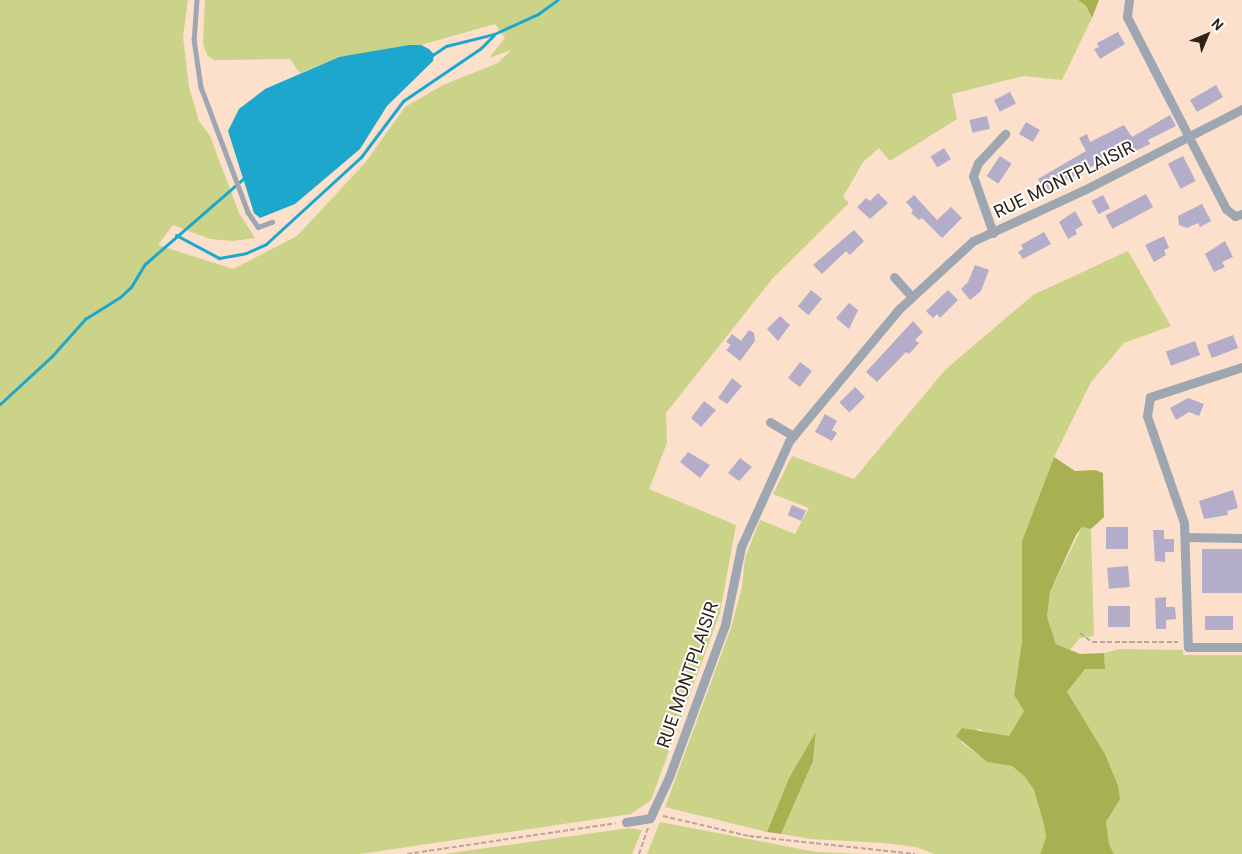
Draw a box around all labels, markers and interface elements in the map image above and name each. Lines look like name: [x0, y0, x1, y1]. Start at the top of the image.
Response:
north arrow: [1182, 10, 1232, 60]
text: N: [1208, 15, 1227, 34]
street label: RUE MONTPLAISIR: [990, 137, 1138, 223]
street label: RUE MONTPLAISIR: [653, 599, 723, 751]

